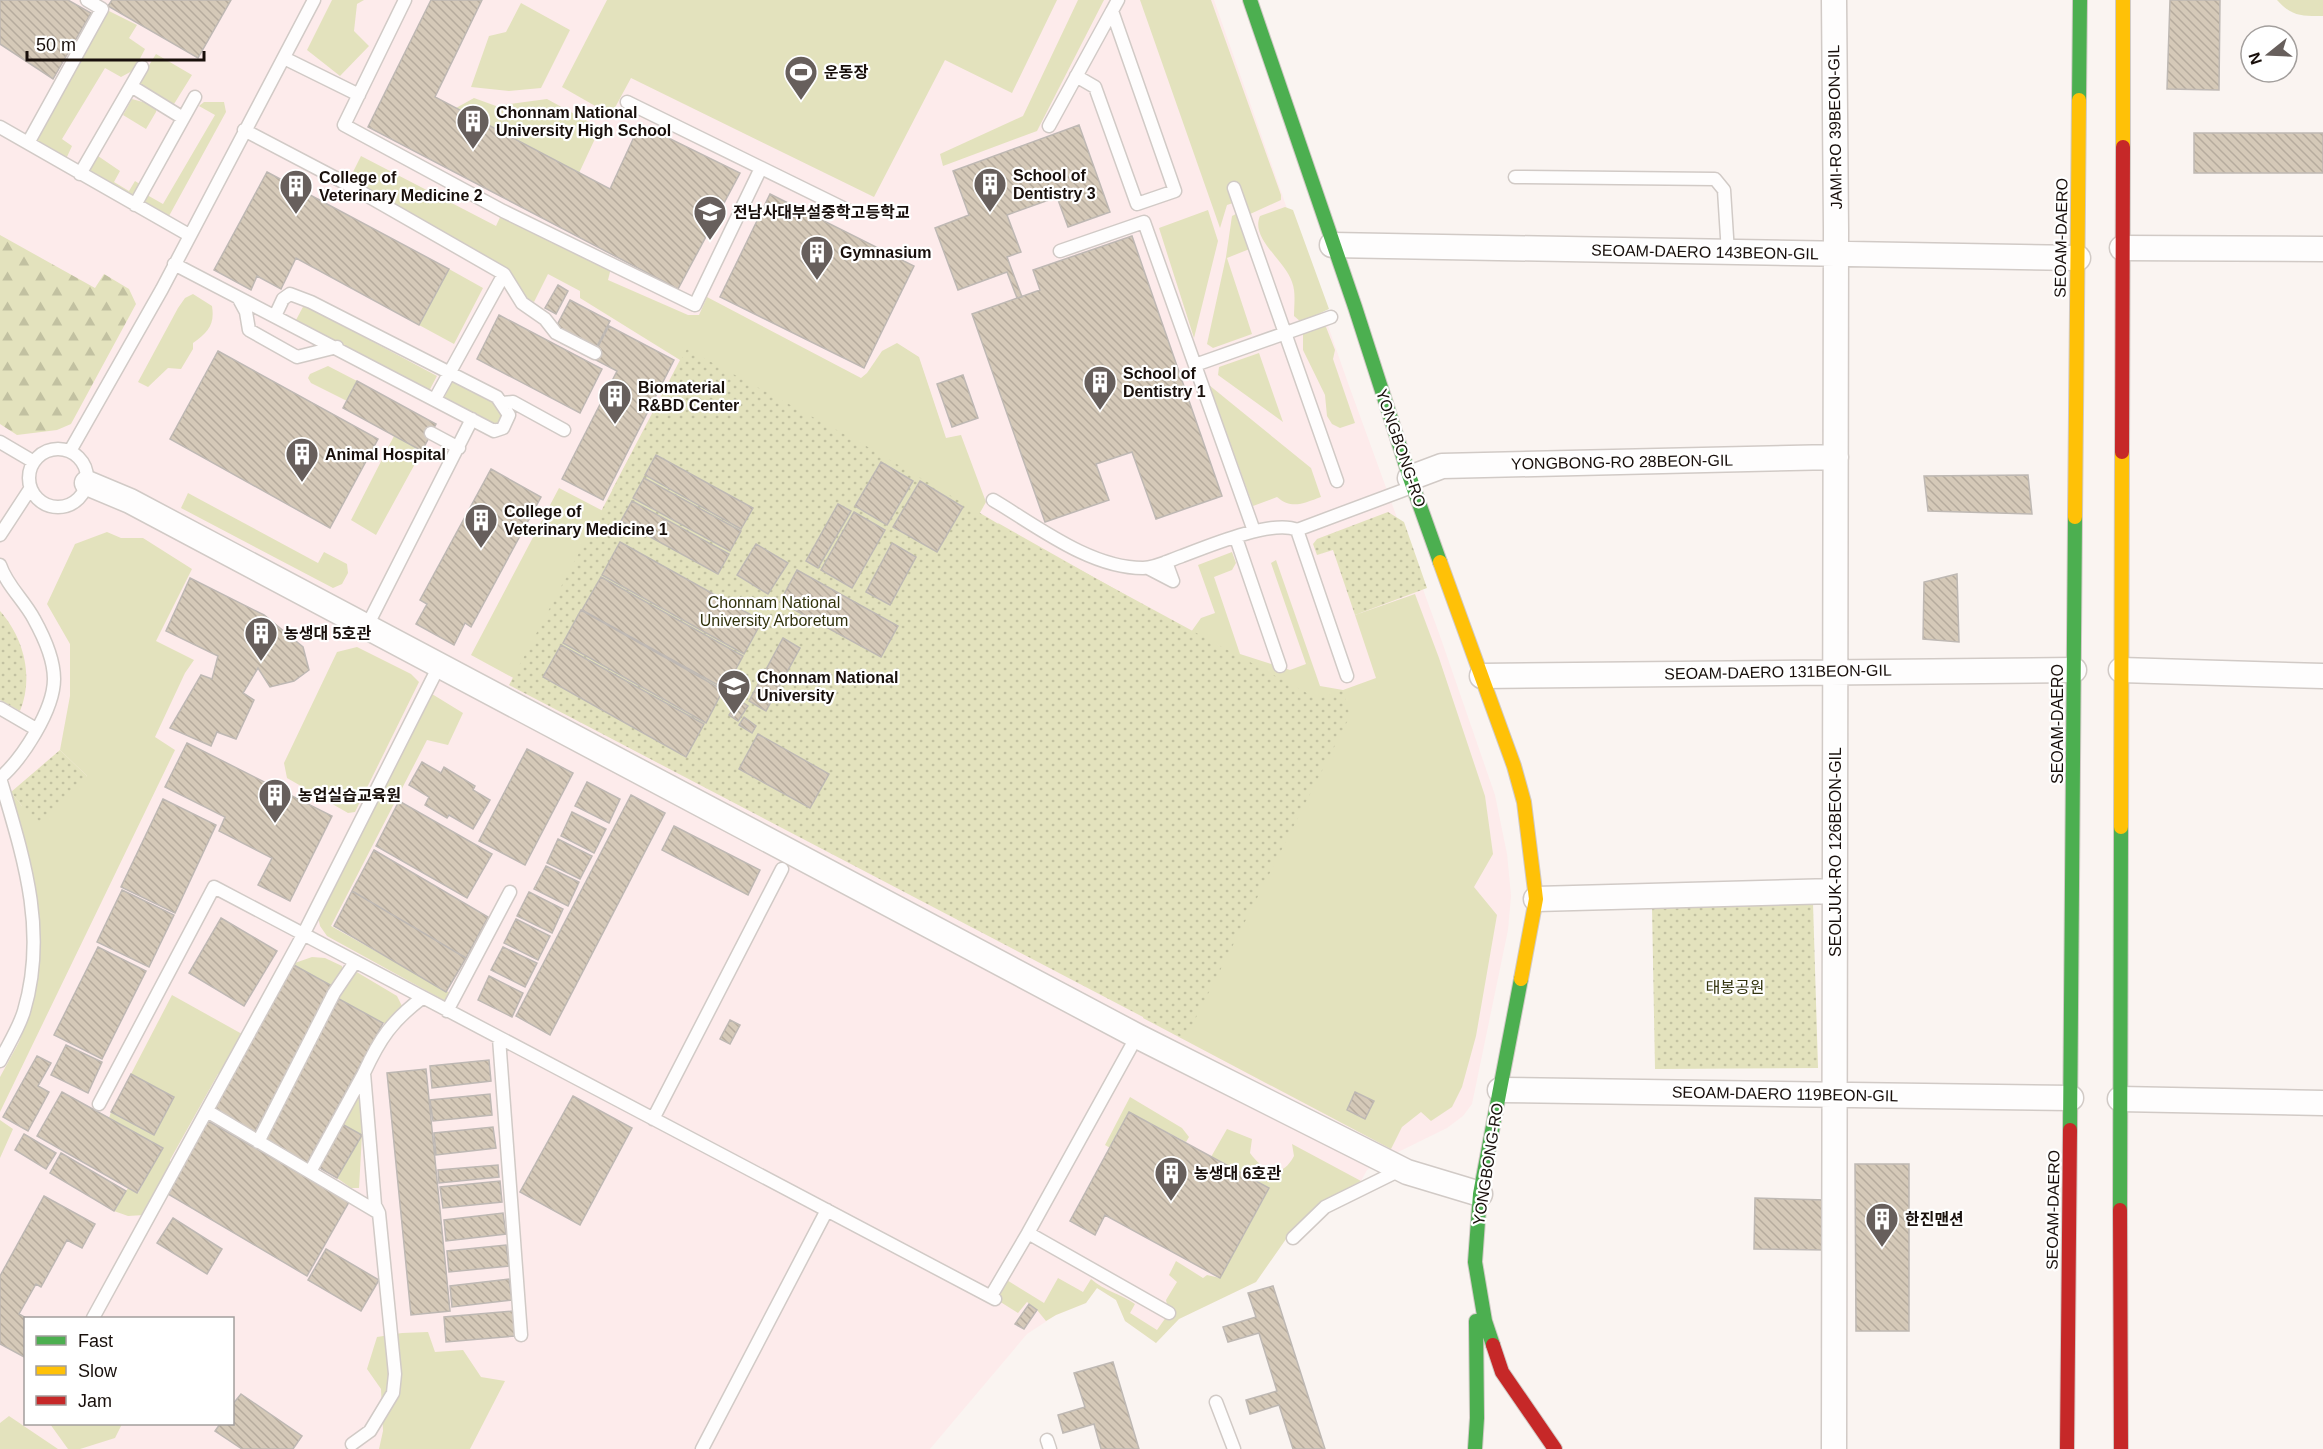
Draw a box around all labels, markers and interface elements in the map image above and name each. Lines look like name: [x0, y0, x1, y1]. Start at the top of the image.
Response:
scale bar: [27, 24, 204, 62]
north arrow: [2239, 24, 2299, 84]
text: 50 m: [36, 35, 76, 55]
street label: JAMI-RO 39BEON-GIL: [1825, 45, 1845, 209]
text: N: [2245, 50, 2265, 67]
sports icon: 운동장: [783, 54, 819, 101]
place label: 운동장: [824, 64, 868, 81]
building icon: Chonnam National University High School: [455, 103, 491, 150]
place label: Chonnam National University High School: [496, 104, 671, 139]
building icon: School of Dentistry 3: [972, 166, 1008, 213]
place label: School of Dentistry 3: [1013, 167, 1096, 202]
building icon: College of Veterinary Medicine 2: [278, 168, 314, 215]
place label: College of Veterinary Medicine 2: [319, 169, 483, 204]
street label: SEOAM-DAERO: [2051, 178, 2071, 298]
school or university icon: 전남사대부설중학고등학교: [692, 194, 728, 241]
place label: 전남사대부설중학고등학교: [733, 203, 910, 221]
building icon: Gymnasium: [799, 234, 835, 281]
street label: SEOAM-DAERO 143BEON-GIL: [1591, 242, 1819, 262]
place label: Gymnasium: [840, 244, 932, 261]
building icon: School of Dentistry 1: [1082, 364, 1118, 411]
place label: School of Dentistry 1: [1123, 365, 1206, 400]
building icon: Biomaterial R&BD Center: [597, 378, 633, 425]
place label: Biomaterial R&BD Center: [638, 379, 739, 414]
street label: YONGBONG-RO: [1373, 387, 1429, 509]
building icon: Animal Hospital: [284, 436, 320, 483]
place label: Animal Hospital: [325, 446, 446, 463]
street label: YONGBONG-RO 28BEON-GIL: [1511, 452, 1733, 472]
building icon: College of Veterinary Medicine 1: [463, 502, 499, 549]
place label: College of Veterinary Medicine 1: [504, 503, 668, 538]
park label: Chonnam National University Arboretum: [700, 594, 848, 629]
building icon: 농생대 5호관: [243, 615, 279, 662]
place label: 농생대 5호관: [284, 625, 371, 642]
street label: SEOAM-DAERO 131BEON-GIL: [1664, 662, 1892, 682]
street label: SEOAM-DAERO: [2049, 664, 2066, 784]
school or university icon: Chonnam National University: [716, 668, 752, 715]
place label: Chonnam National University: [757, 669, 898, 704]
street label: SEOLJUK-RO 126BEON-GIL: [1827, 747, 1844, 957]
building icon: 농업실습교육원: [257, 777, 293, 824]
place label: 농업실습교육원: [298, 787, 401, 804]
park label: 태봉공원: [1706, 979, 1764, 996]
street label: SEOAM-DAERO 119BEON-GIL: [1672, 1084, 1898, 1104]
street label: YONGBONG-RO: [1470, 1102, 1506, 1226]
street label: SEOAM-DAERO: [2043, 1150, 2063, 1270]
building icon: 농생대 6호관: [1153, 1155, 1189, 1202]
place label: 농생대 6호관: [1194, 1165, 1281, 1182]
building icon: 한진맨션: [1864, 1201, 1900, 1248]
place label: 한진맨션: [1905, 1210, 1964, 1228]
legend: [24, 1317, 234, 1425]
text: Fast: [78, 1331, 113, 1351]
text: Slow: [78, 1361, 118, 1381]
text: Jam: [78, 1391, 112, 1411]

